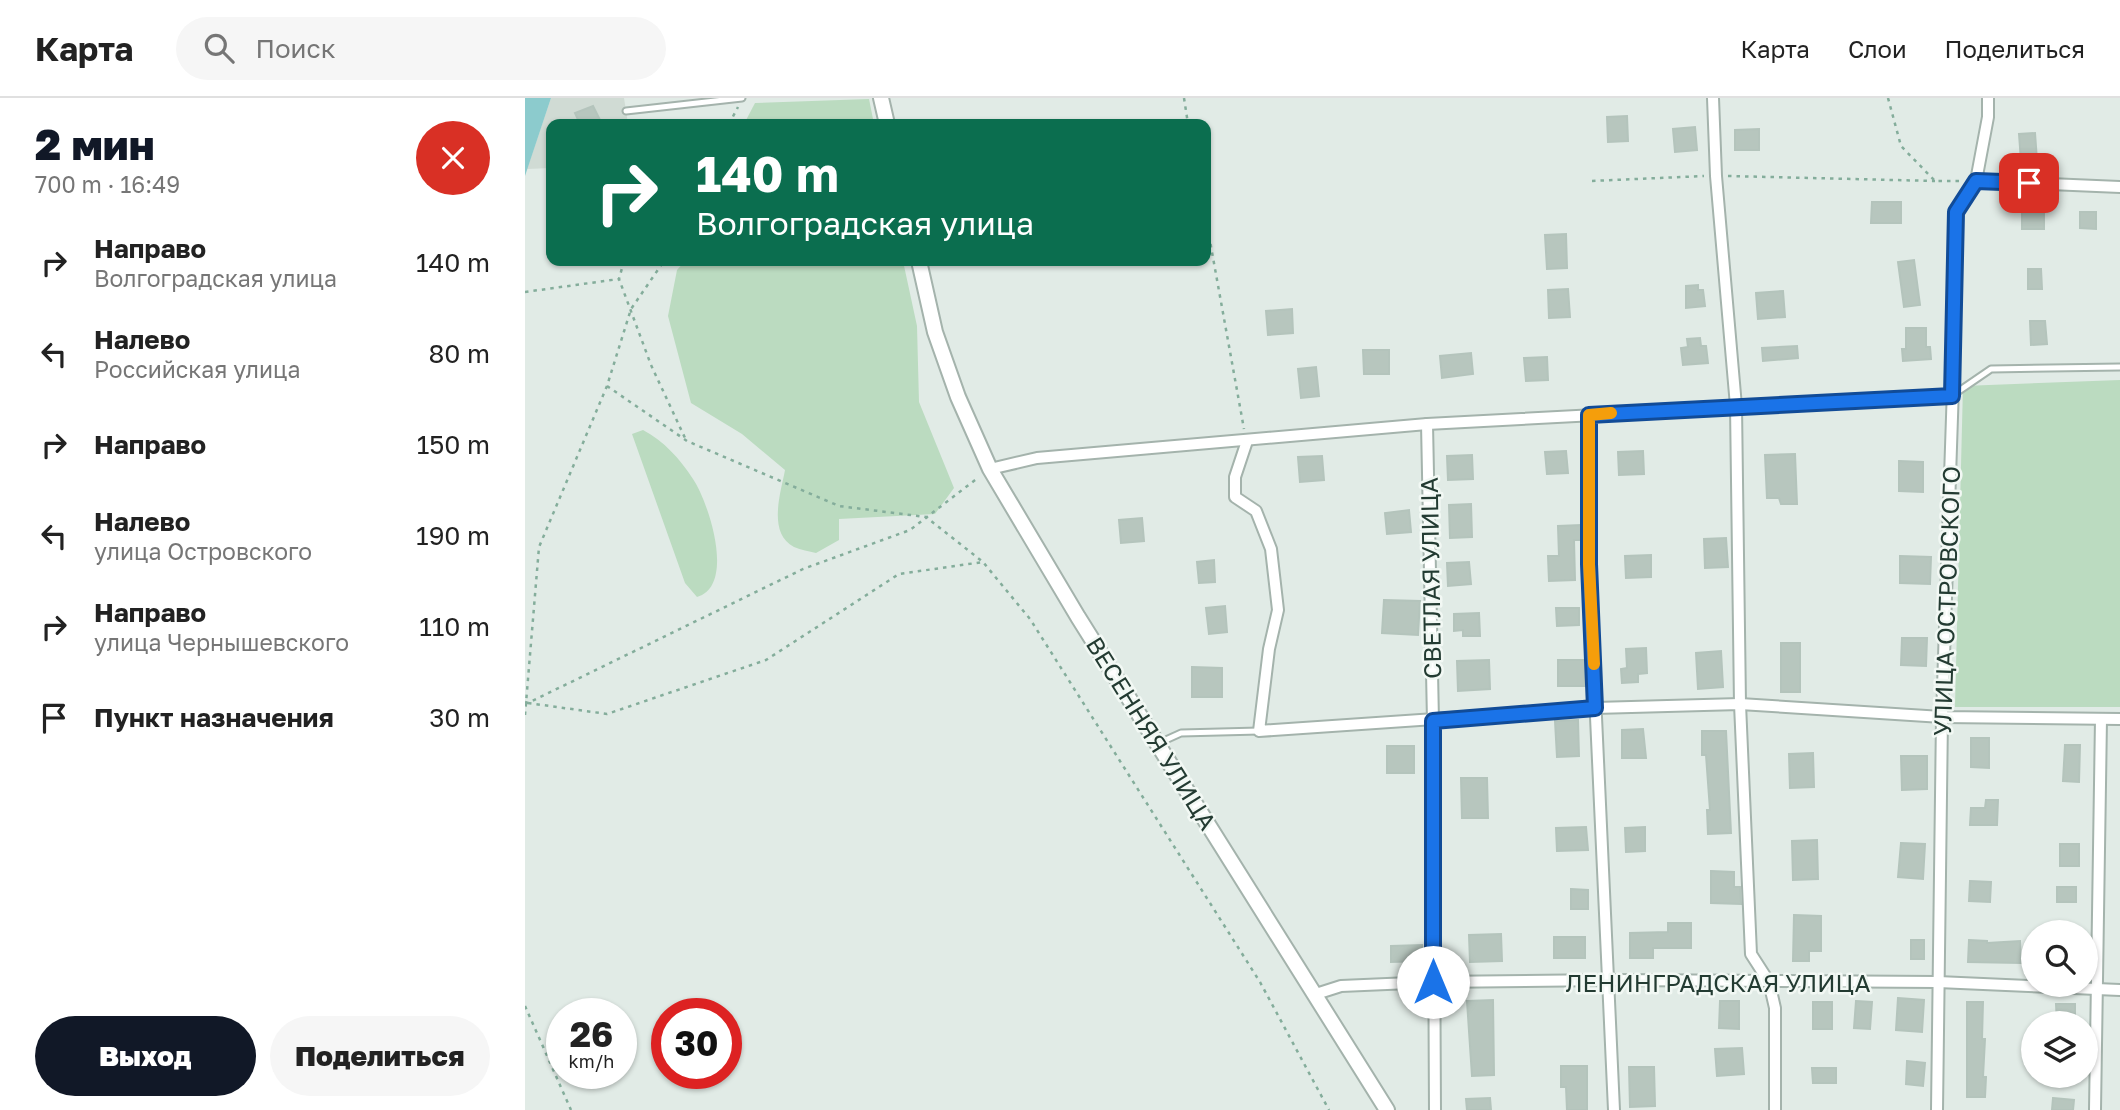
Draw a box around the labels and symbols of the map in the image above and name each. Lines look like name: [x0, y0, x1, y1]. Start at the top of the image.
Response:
pin: [1999, 153, 2059, 213]
street label: УЛИЦА ОСТРОВСКОГО: [1927, 466, 1965, 736]
street label: СВЕТЛАЯ УЛИЦА: [1414, 477, 1446, 679]
street label: ВЕСЕННЯЯ УЛИЦА: [1081, 631, 1223, 835]
position arrow: [1396, 945, 1470, 1019]
street label: ЛЕНИНГРАДСКАЯ УЛИЦА: [1565, 968, 1871, 997]
speed limit sign: 30: [651, 998, 742, 1089]

